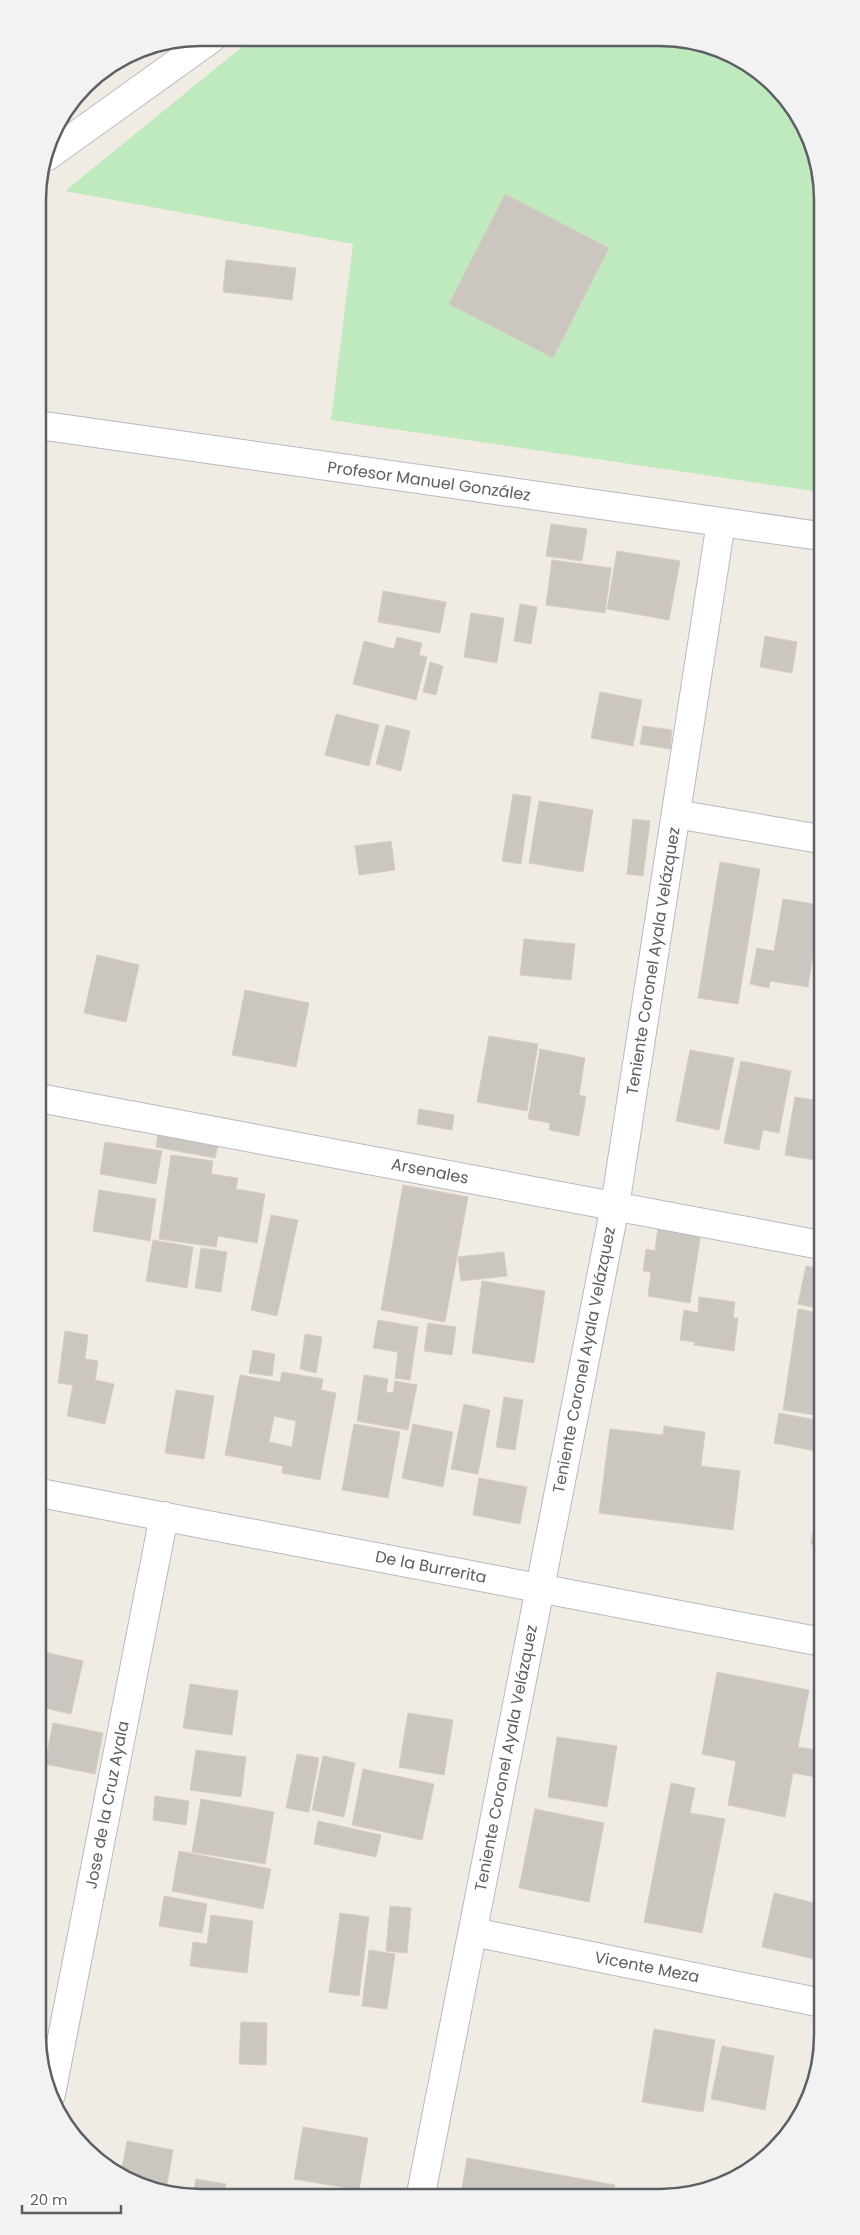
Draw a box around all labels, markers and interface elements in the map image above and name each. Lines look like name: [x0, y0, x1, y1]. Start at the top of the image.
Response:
street label: Profesor Manuel González: [326, 455, 532, 507]
street label: Teniente Coronel Ayala Velázquez: [620, 825, 686, 1097]
street label: Arsenales: [389, 1152, 471, 1190]
street label: Teniente Coronel Ayala Velázquez: [547, 1225, 621, 1495]
street label: De la Burrerita: [373, 1545, 489, 1589]
street label: Teniente Coronel Ayala Velázquez: [469, 1623, 543, 1893]
street label: Jose de la Cruz Ayala: [79, 1719, 135, 1891]
street label: Vicente Meza: [593, 1946, 701, 1988]
scale bar: [22, 2182, 121, 2214]
text: 20 m: [30, 2189, 68, 2210]

